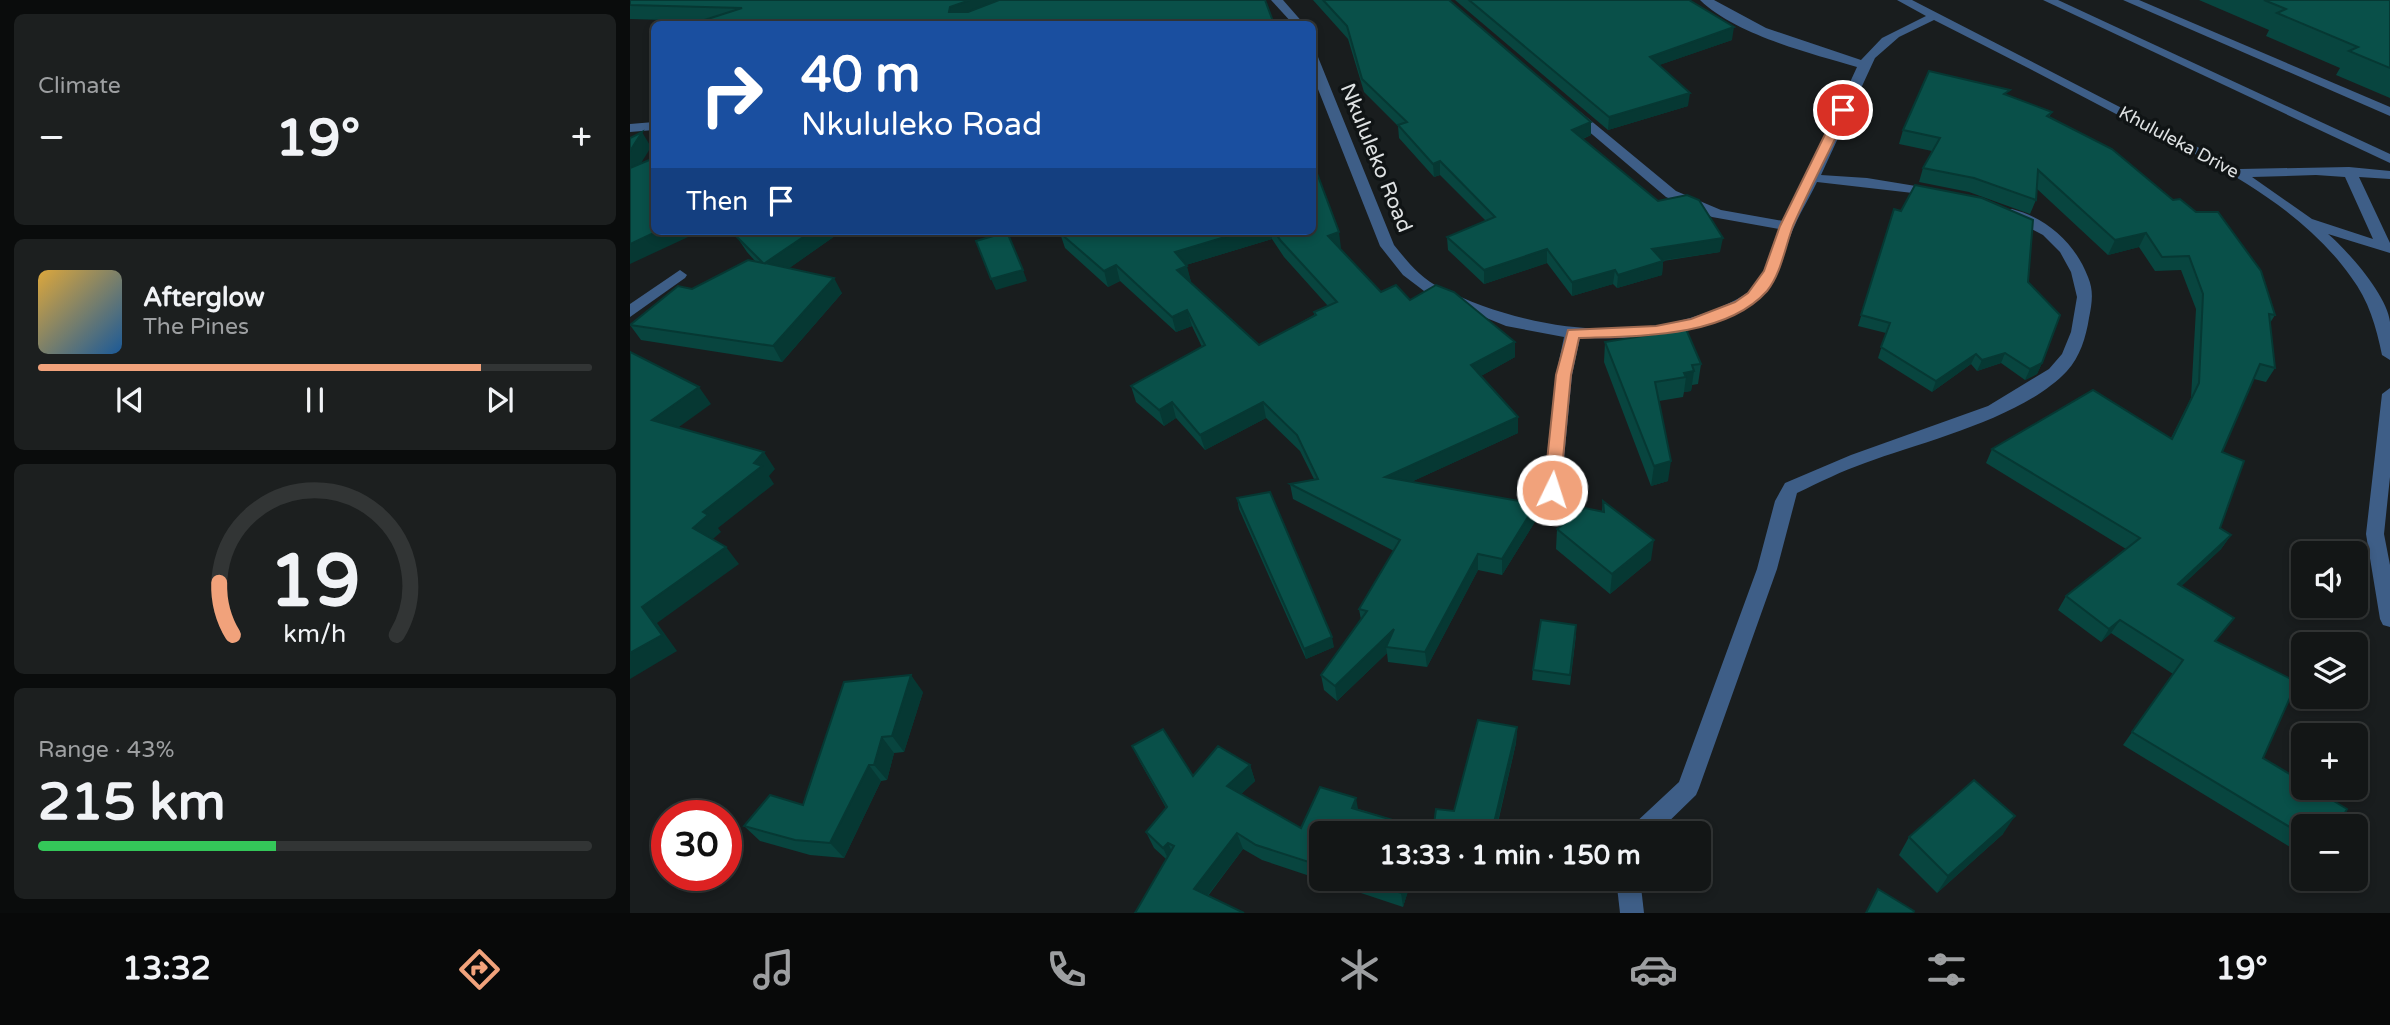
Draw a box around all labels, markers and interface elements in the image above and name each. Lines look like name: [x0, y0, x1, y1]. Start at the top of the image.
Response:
text: 40 m: [801, 46, 920, 105]
icon: right: [686, 49, 777, 140]
text: Climate: [38, 72, 121, 100]
street label: Nkululeko Road: [1335, 80, 1417, 236]
pin: [1813, 80, 1873, 140]
icon: arrive: [1824, 91, 1862, 129]
street label: Khululeka Drive: [2115, 101, 2243, 183]
text: Nkululeko Road: [801, 106, 1042, 144]
text: 19°: [275, 107, 360, 170]
text: −: [38, 115, 65, 161]
text: +: [571, 115, 592, 161]
icon: arrive: [762, 182, 800, 220]
text: Then: [686, 186, 748, 217]
text: Afterglow: [143, 282, 265, 313]
text: The Pines: [143, 313, 249, 341]
icon: previous: [111, 381, 149, 419]
icon: pause: [296, 381, 334, 419]
icon: next: [481, 381, 519, 419]
position arrow: [1515, 453, 1589, 527]
text: 19: [269, 538, 361, 626]
map controls: [2291, 541, 2368, 891]
button: sound: [2291, 541, 2368, 618]
text: km/h: [284, 619, 346, 649]
button: layers: [2291, 632, 2368, 709]
button: +: [2291, 723, 2368, 800]
text: Range · 43%: [38, 736, 174, 764]
text: 215 km: [38, 771, 226, 834]
speed limit sign: 30: [651, 800, 742, 891]
button: −: [2291, 814, 2368, 891]
text: 13:33 · 1 min · 150 m: [1379, 840, 1641, 871]
icon: directions: [455, 945, 504, 994]
icon: music: [749, 945, 798, 994]
icon: phone: [1042, 945, 1091, 994]
icon: climate: [1335, 945, 1384, 994]
icon: car: [1629, 945, 1678, 994]
icon: filters: [1922, 945, 1971, 994]
text: 13:32: [122, 950, 211, 988]
text: 19°: [2215, 950, 2268, 988]

